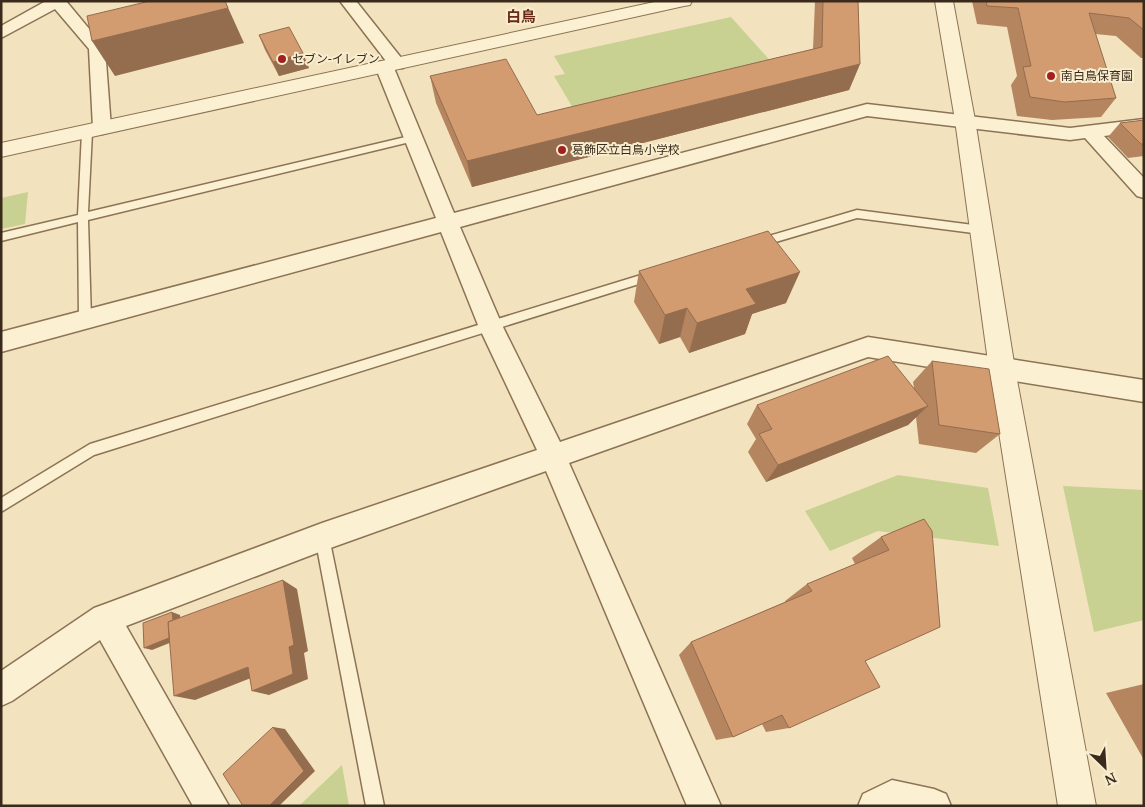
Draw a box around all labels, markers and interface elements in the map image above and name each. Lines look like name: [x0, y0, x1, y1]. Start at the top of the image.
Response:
district label: 白鳥: [506, 6, 536, 26]
place label: セブン-イレブン: [292, 50, 380, 67]
marker: セブン-イレブン: [276, 53, 288, 65]
place label: 南白鳥保育園: [1061, 67, 1133, 84]
marker: 南白鳥保育園: [1045, 70, 1057, 82]
place label: 葛飾区立白鳥小学校: [572, 141, 680, 158]
marker: 葛飾区立白鳥小学校: [556, 144, 568, 156]
north arrow: [1080, 742, 1130, 792]
text: N: [1102, 768, 1120, 790]

